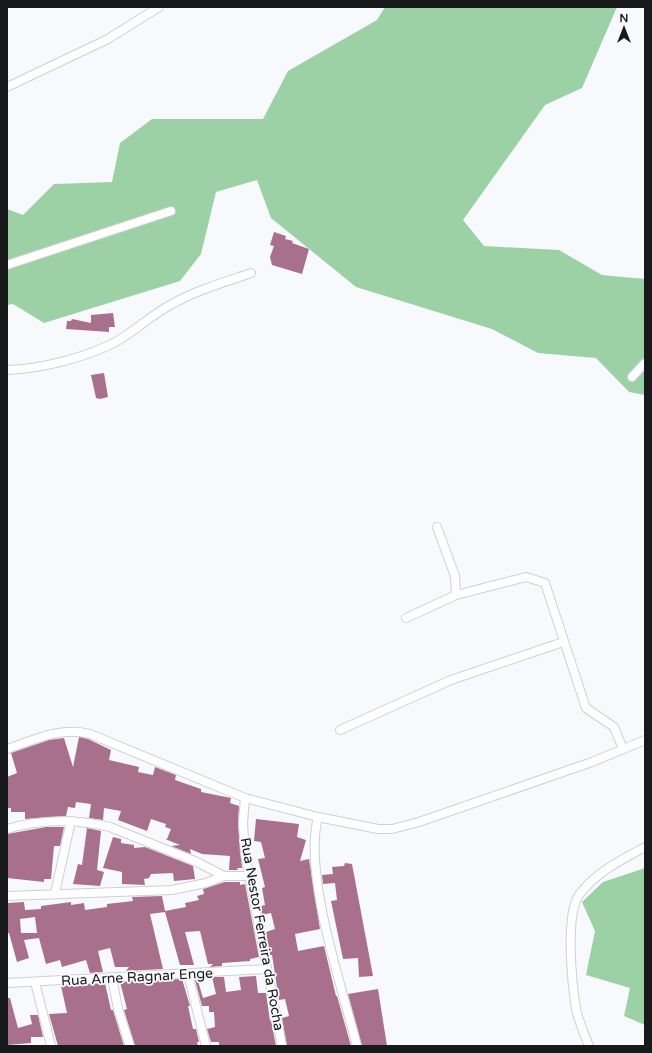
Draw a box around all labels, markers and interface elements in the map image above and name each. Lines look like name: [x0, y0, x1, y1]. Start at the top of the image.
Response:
north arrow: [604, 8, 644, 48]
text: N: [620, 12, 628, 25]
street label: Rua Nestor Ferreira da Rocha: [237, 836, 287, 1032]
street label: Rua Arne Ragnar Enge: [61, 965, 213, 989]

